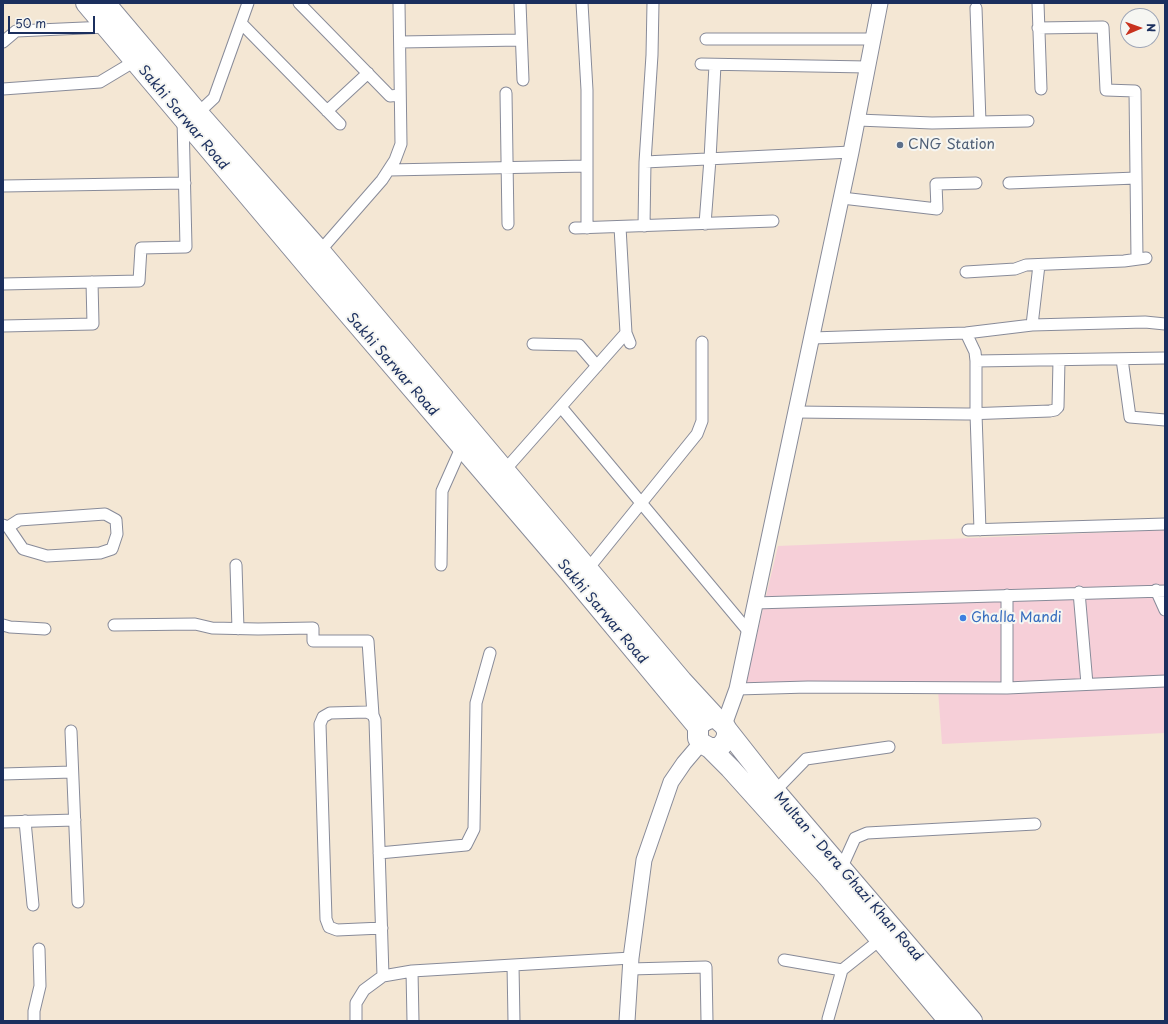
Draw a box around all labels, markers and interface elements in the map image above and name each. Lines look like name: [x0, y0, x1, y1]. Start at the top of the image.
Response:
scale bar: [10, 8, 97, 34]
north arrow: [1120, 8, 1160, 48]
text: 50 m: [15, 14, 46, 32]
text: N: [1143, 23, 1160, 32]
street label: Sakhi Sarwar Road: [134, 62, 232, 174]
place label: CNG Station: [908, 137, 995, 153]
marker: CNG Station: [895, 140, 905, 150]
street label: Sakhi Sarwar Road: [343, 310, 441, 420]
street label: Sakhi Sarwar Road: [553, 556, 651, 668]
place label: Ghalla Mandi: [971, 610, 1062, 626]
marker: Ghalla Mandi: [958, 613, 968, 623]
street label: Multan - Dera Ghazi Khan Road: [770, 789, 926, 965]

